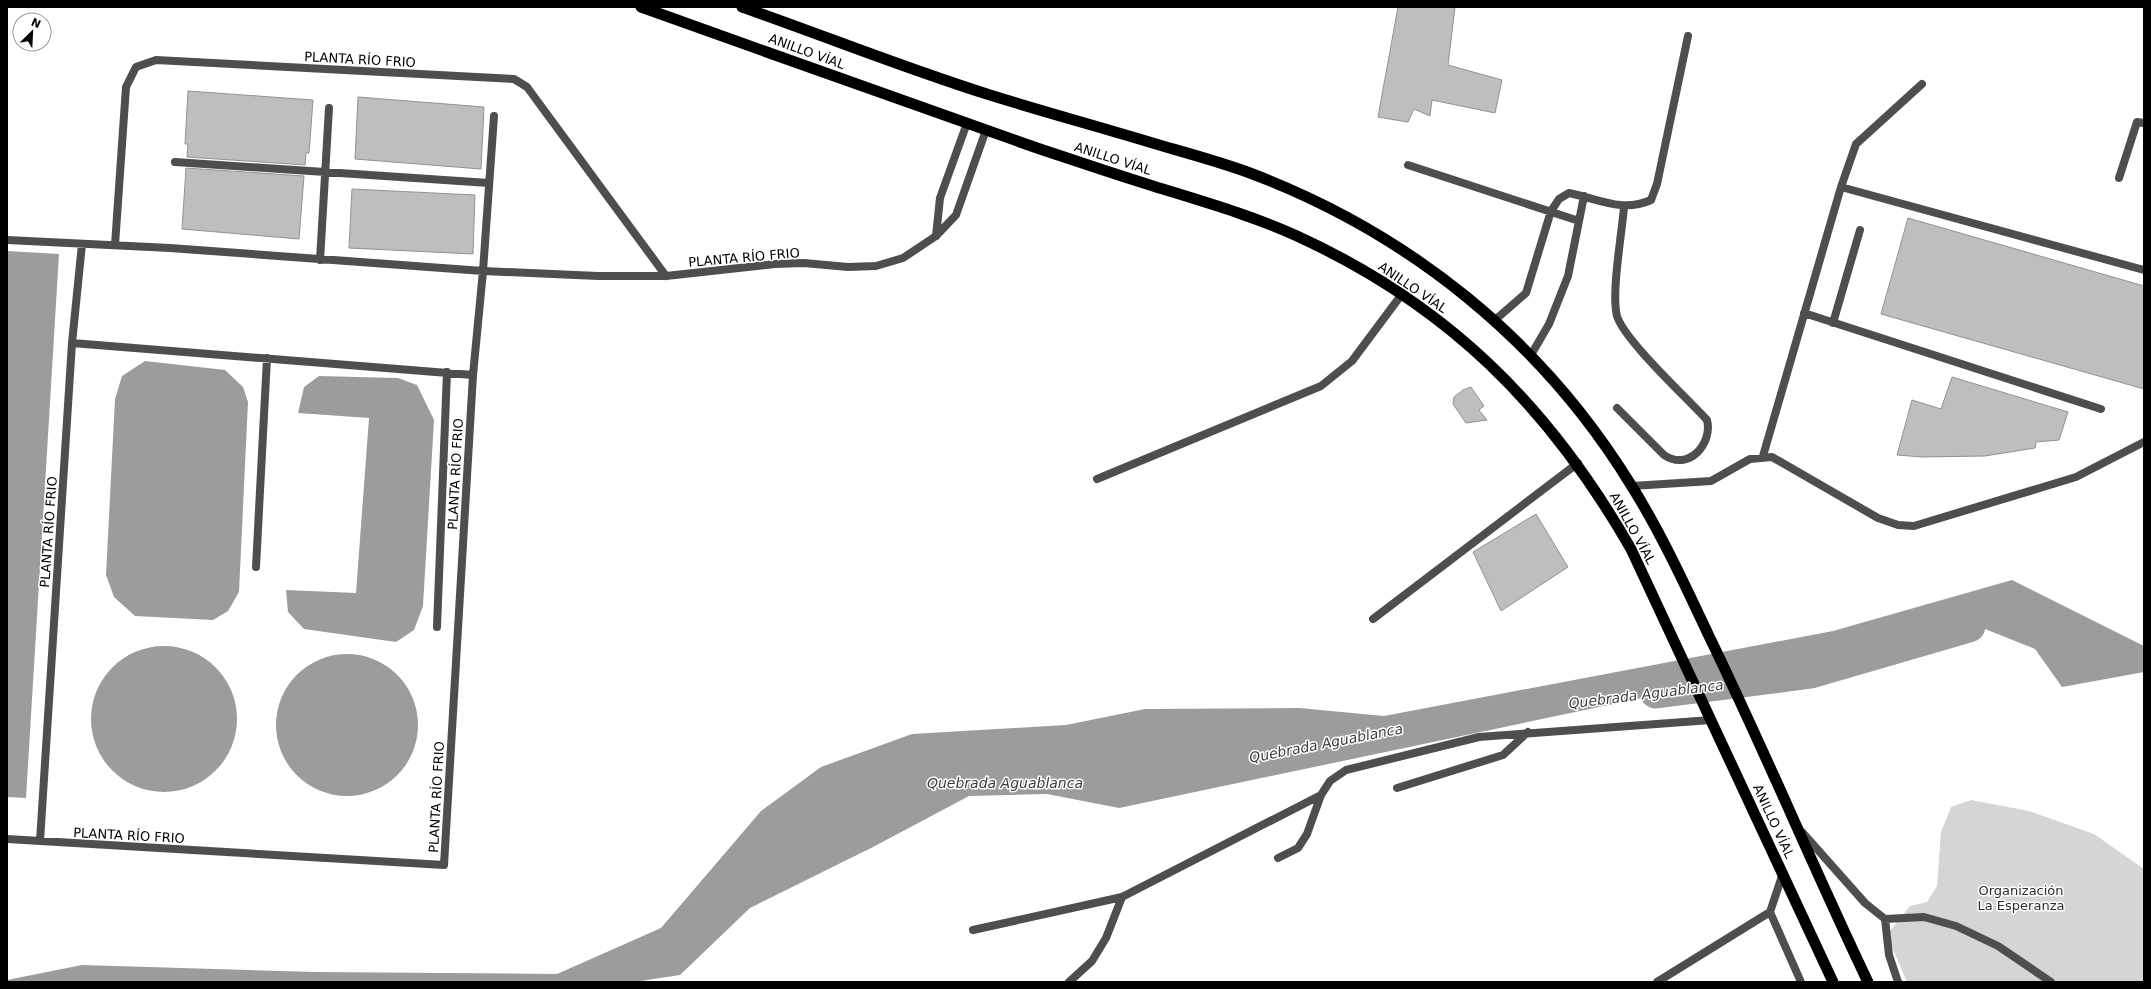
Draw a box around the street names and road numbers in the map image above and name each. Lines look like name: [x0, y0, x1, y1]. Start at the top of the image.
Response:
street label: ANILLO VÍAL: [767, 31, 848, 72]
street label: PLANTA RÍO FRIO: [304, 49, 416, 70]
street label: ANILLO VÍAL: [1073, 139, 1154, 178]
street label: PLANTA RÍO FRIO: [688, 245, 800, 270]
street label: ANILLO VÍAL: [1375, 259, 1451, 316]
street label: PLANTA RÍO FRIO: [445, 418, 466, 530]
street label: PLANTA RÍO FRIO: [37, 476, 60, 588]
street label: ANILLO VÍAL: [1607, 490, 1659, 567]
street label: PLANTA RÍO FRIO: [426, 741, 447, 853]
street label: ANILLO VÍAL: [1750, 782, 1798, 861]
street label: PLANTA RÍO FRIO: [73, 825, 185, 846]

